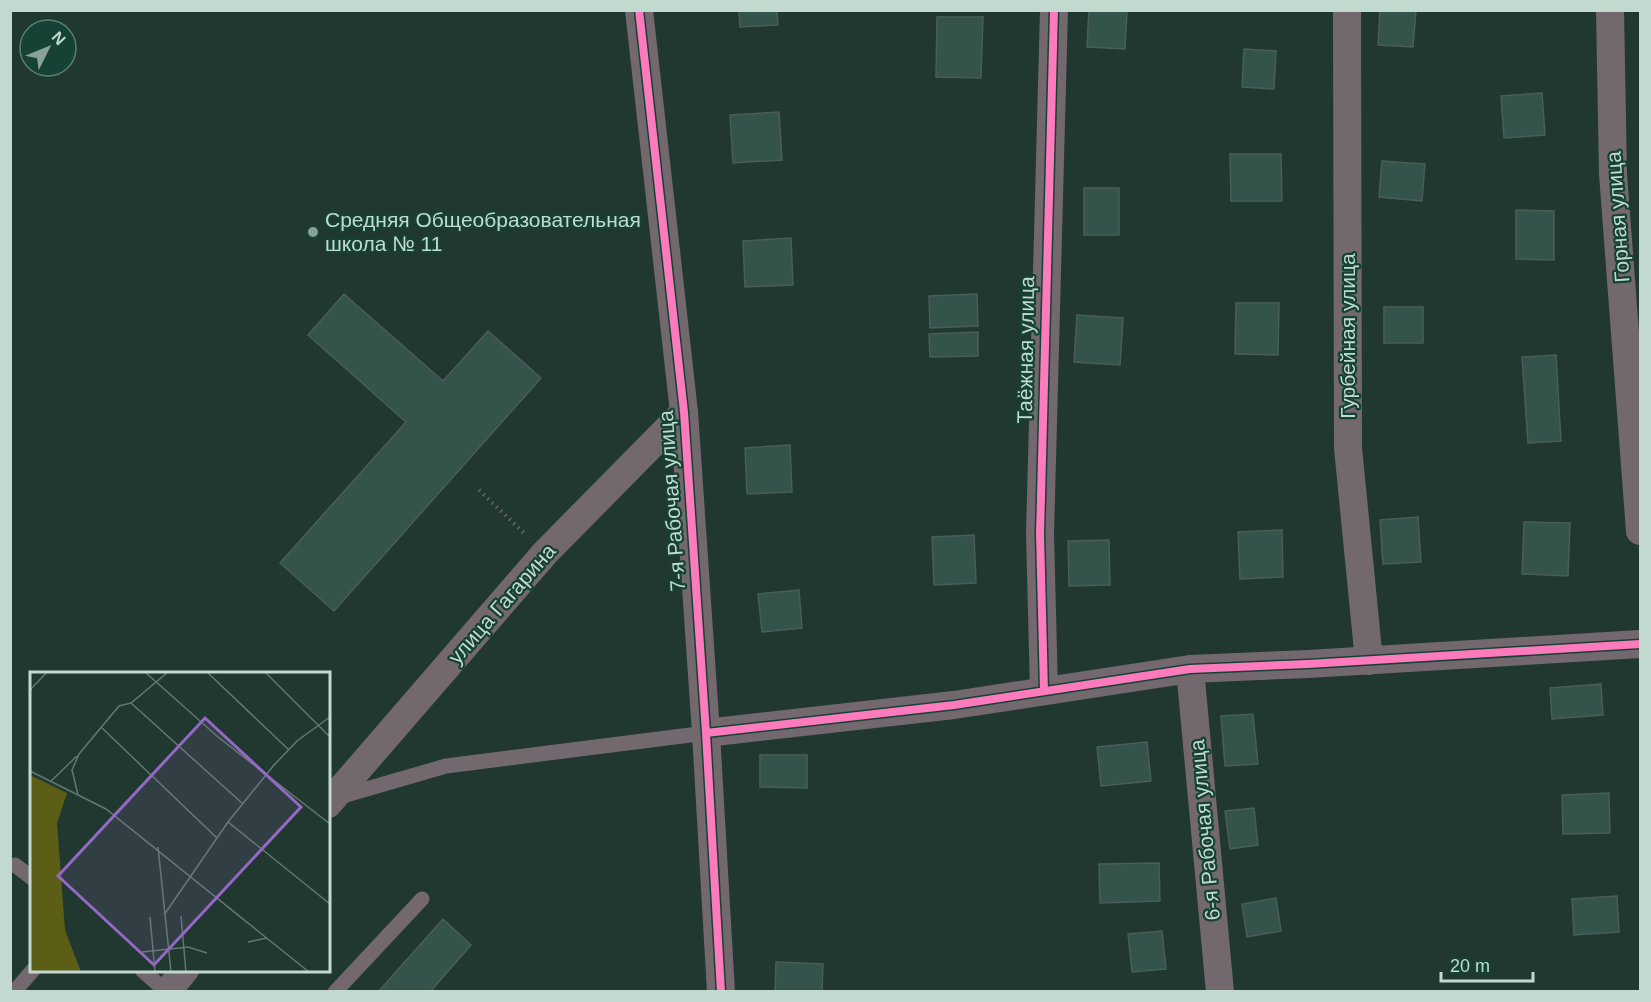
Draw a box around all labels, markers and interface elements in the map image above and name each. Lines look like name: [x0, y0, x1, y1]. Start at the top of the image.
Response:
north arrow: [18, 18, 78, 78]
text: N: [48, 28, 69, 48]
street label: Горная улица: [1601, 150, 1634, 283]
place label: Средняя Общеобразовательная школа № 11: [325, 208, 641, 255]
marker: Средняя Общеобразовательная школа № 11: [306, 225, 320, 239]
street label: Гурбейная улица: [1336, 253, 1359, 419]
street label: Таёжная улица: [1013, 276, 1038, 424]
street label: 7-я Рабочая улица: [654, 409, 689, 592]
street label: улица Гагарина: [443, 539, 560, 668]
inset map: [30, 672, 330, 972]
street label: 6-я Рабочая улица: [1185, 738, 1224, 922]
scale bar: [1441, 945, 1532, 983]
text: 20 m: [1450, 956, 1490, 976]

